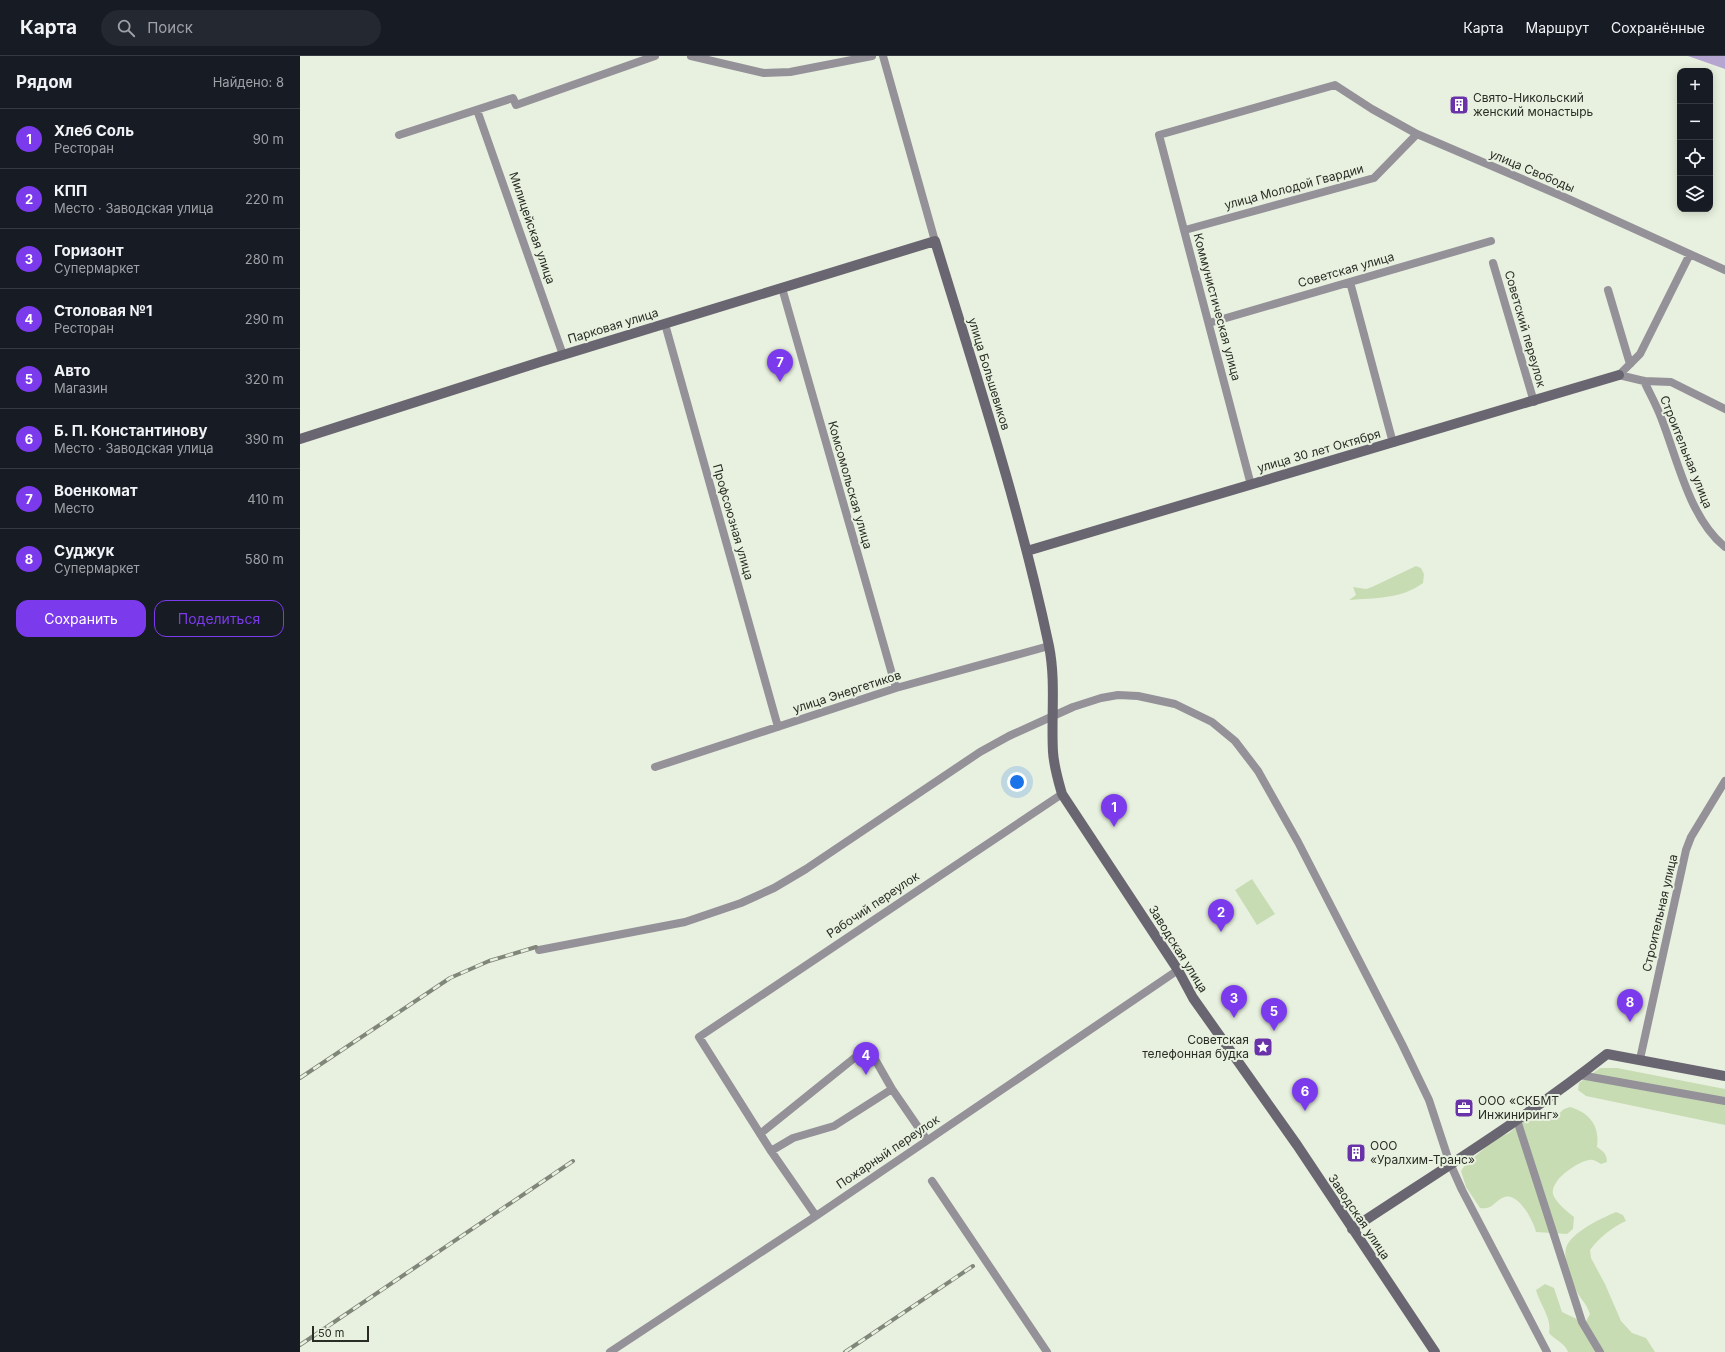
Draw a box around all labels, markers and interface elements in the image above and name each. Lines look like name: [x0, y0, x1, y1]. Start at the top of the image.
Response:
search box: [101, 10, 381, 46]
text: Карта: [20, 16, 77, 39]
icon: search: [115, 17, 137, 39]
text: Поиск: [147, 18, 193, 37]
text: Карта: [1463, 19, 1504, 36]
text: Маршрут: [1526, 19, 1589, 36]
text: Сохранённые: [1611, 19, 1705, 36]
map controls: [1677, 68, 1713, 212]
button: +: [1677, 68, 1713, 104]
text: Рядом: [16, 72, 72, 92]
text: Найдено: 8: [213, 74, 284, 90]
place label: Свято-Никольский женский монастырь: [1473, 90, 1594, 119]
building icon: Свято-Никольский женский монастырь: [1448, 94, 1470, 116]
button: −: [1677, 104, 1713, 140]
text: Хлеб Соль: [54, 121, 134, 140]
text: 1: [26, 131, 32, 147]
text: 90 m: [253, 131, 284, 147]
text: Ресторан: [54, 140, 114, 156]
button: locate: [1677, 140, 1713, 176]
street label: улица Свободы: [1487, 146, 1577, 195]
street label: улица Молодой Гвардии: [1223, 161, 1365, 212]
street label: Милицейская улица: [506, 170, 559, 286]
button: layers: [1677, 176, 1713, 212]
text: КПП: [54, 181, 87, 200]
text: 2: [25, 191, 33, 207]
text: 220 m: [245, 191, 284, 207]
text: Место · Заводская улица: [54, 200, 214, 216]
street label: Коммунистическая улица: [1191, 231, 1244, 382]
text: Горизонт: [54, 241, 124, 260]
street label: Советская улица: [1296, 249, 1396, 290]
text: 3: [25, 251, 33, 267]
text: 280 m: [245, 251, 284, 267]
text: Супермаркет: [54, 260, 140, 276]
street label: Советский переулок: [1502, 269, 1550, 390]
text: Столовая №1: [54, 301, 152, 320]
street label: Парковая улица: [566, 305, 660, 346]
text: 4: [25, 311, 33, 327]
text: 290 m: [245, 311, 284, 327]
street label: улица Большевиков: [965, 316, 1014, 432]
text: Ресторан: [54, 320, 114, 336]
pin: 7: [767, 349, 793, 382]
text: Авто: [54, 361, 90, 380]
text: 5: [25, 371, 33, 387]
text: 320 m: [245, 371, 284, 387]
text: Магазин: [54, 380, 108, 396]
street label: Строительная улица: [1657, 393, 1716, 510]
street label: Комсомольская улица: [825, 419, 876, 551]
text: Б. П. Константинову: [54, 421, 208, 440]
street label: улица 30 лет Октября: [1255, 426, 1382, 475]
text: 6: [25, 431, 33, 447]
text: 390 m: [245, 431, 284, 447]
text: Место · Заводская улица: [54, 440, 214, 456]
street label: Профсоюзная улица: [710, 462, 757, 582]
text: Военкомат: [54, 481, 138, 500]
text: 7: [25, 491, 33, 507]
text: 410 m: [247, 491, 284, 507]
text: Место: [54, 500, 94, 516]
text: Суджук: [54, 541, 114, 560]
text: 8: [25, 551, 33, 567]
text: 580 m: [245, 551, 284, 567]
text: Супермаркет: [54, 560, 140, 576]
button: Сохранить: [16, 600, 146, 637]
button: Поделиться: [154, 600, 284, 637]
street label: улица Энергетиков: [791, 667, 903, 716]
your location: [1007, 772, 1027, 792]
pin: 1: [1101, 794, 1127, 827]
street label: Строительная улица: [1639, 853, 1680, 973]
street label: Рабочий переулок: [824, 868, 922, 941]
pin: 2: [1208, 899, 1234, 932]
street label: Заводская улица: [1146, 902, 1211, 995]
pin: 3: [1221, 985, 1247, 1018]
pin: 8: [1617, 989, 1643, 1022]
pin: 5: [1261, 998, 1287, 1031]
place label: Советская телефонная будка: [1142, 1032, 1249, 1061]
place icon: Советская телефонная будка: [1252, 1036, 1274, 1058]
pin: 4: [853, 1042, 879, 1075]
pin: 6: [1292, 1078, 1318, 1111]
place label: ООО «СКБМТ Инжиниринг»: [1478, 1093, 1559, 1122]
office icon: ООО «СКБМТ Инжиниринг»: [1453, 1097, 1475, 1119]
street label: Пожарный переулок: [833, 1111, 942, 1192]
place label: ООО «Уралхим-Транс»: [1370, 1138, 1475, 1167]
building icon: ООО «Уралхим-Транс»: [1345, 1142, 1367, 1164]
street label: Заводская улица: [1325, 1171, 1394, 1262]
scale bar: [312, 1324, 369, 1343]
text: 50 m: [318, 1326, 344, 1340]

